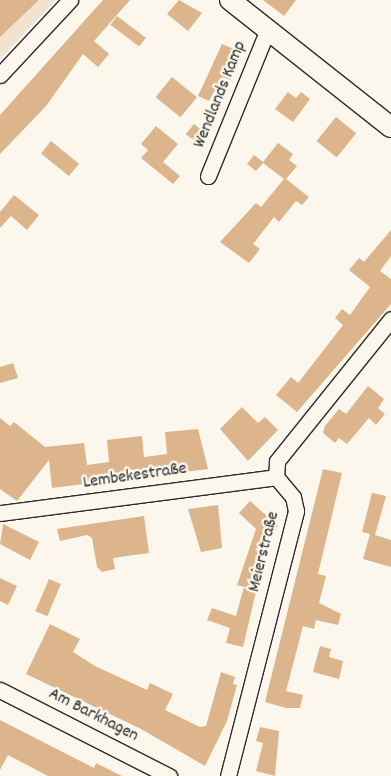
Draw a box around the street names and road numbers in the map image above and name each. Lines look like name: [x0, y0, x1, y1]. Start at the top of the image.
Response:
street label: Wendlands Kamp: [190, 38, 252, 152]
street label: Lembekestraße: [82, 459, 188, 495]
street label: Meierstraße: [245, 510, 285, 594]
street label: Am Barkhagen: [44, 684, 142, 748]

